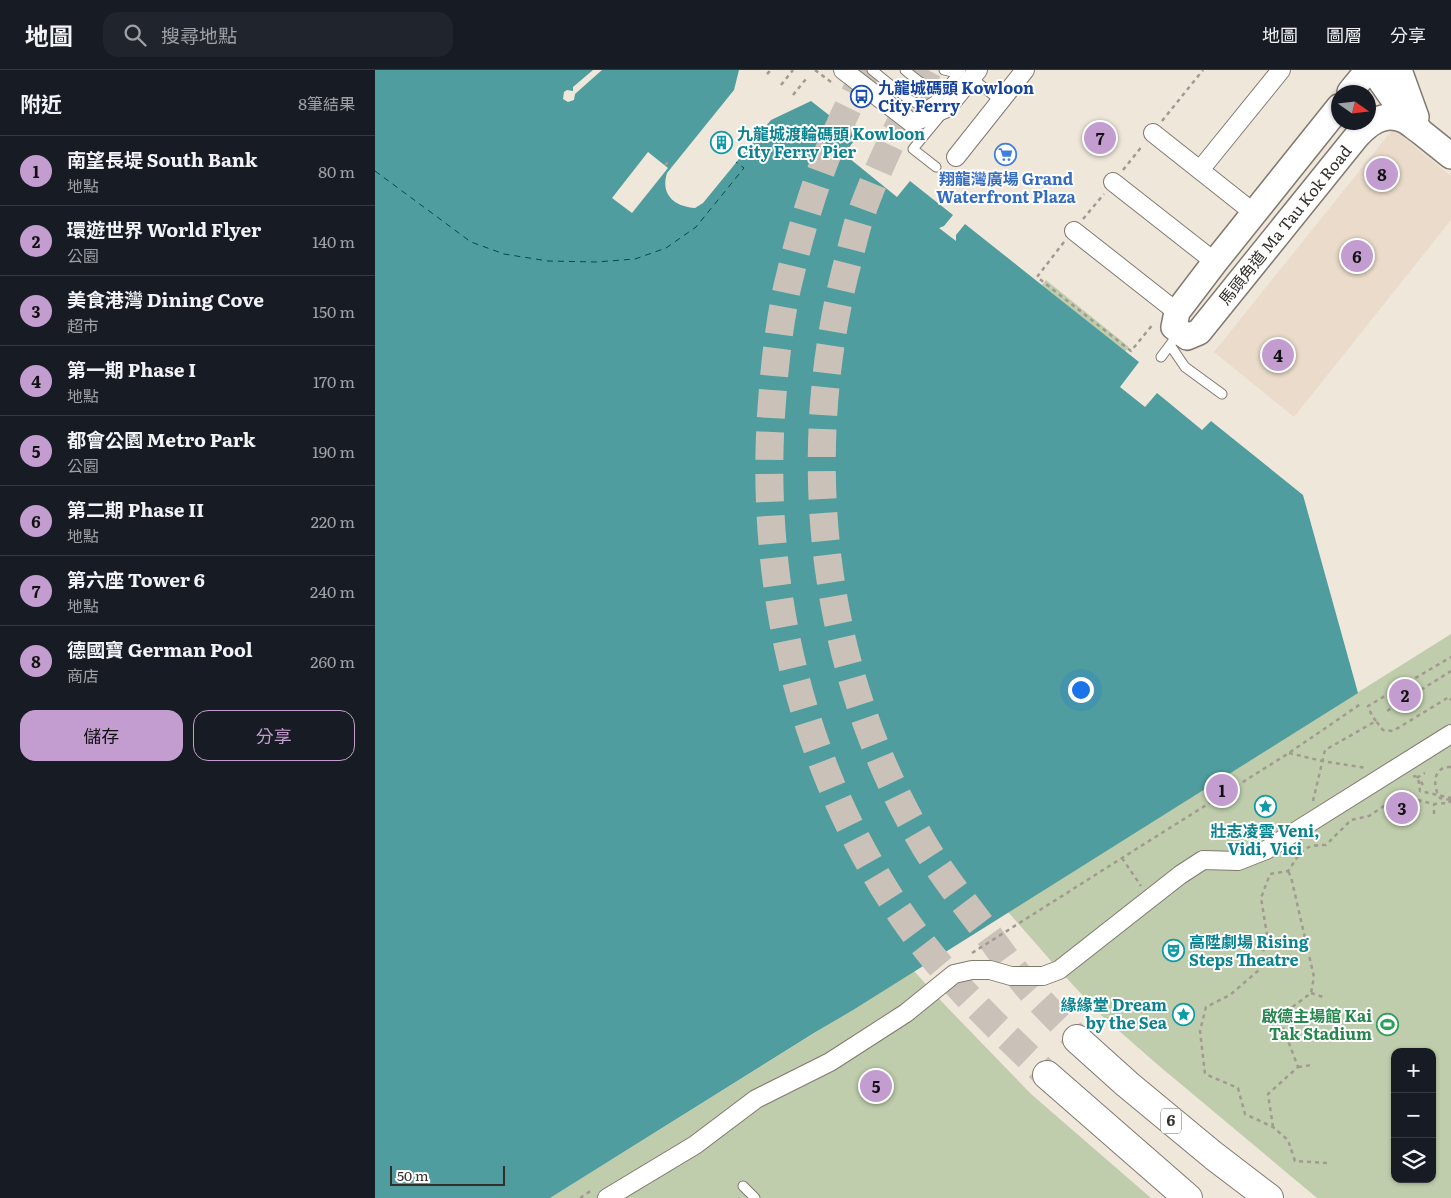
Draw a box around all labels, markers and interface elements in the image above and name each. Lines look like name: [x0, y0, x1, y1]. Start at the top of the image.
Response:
search box: [103, 12, 453, 57]
text: 地圖: [25, 17, 73, 52]
icon: search: [121, 21, 149, 49]
text: 搜尋地點: [161, 21, 237, 49]
text: 地圖: [1262, 21, 1298, 48]
text: 圖層: [1326, 21, 1362, 48]
text: 分享: [1390, 21, 1426, 48]
place label: 九龍城碼頭 Kowloon City Ferry: [878, 75, 1034, 117]
bus stop icon: 九龍城碼頭 Kowloon City Ferry: [850, 85, 874, 109]
north arrow: [1331, 85, 1376, 130]
text: 附近: [20, 87, 62, 118]
text: 8筆結果: [298, 91, 355, 115]
pin: 7: [1084, 119, 1116, 157]
place label: 九龍城渡輪碼頭 Kowloon City Ferry Pier: [737, 121, 925, 163]
building icon: 九龍城渡輪碼頭 Kowloon City Ferry Pier: [709, 131, 733, 155]
street label: 馬頭角道 Ma Tau Kok Road: [1212, 139, 1356, 310]
supermarket icon: 翔龍灣廣場 Grand Waterfront Plaza: [994, 143, 1018, 167]
text: 南望長堤 South Bank: [67, 145, 258, 173]
pin: 8: [1366, 155, 1398, 193]
text: 1: [33, 159, 39, 183]
text: 80 m: [318, 159, 355, 183]
place label: 翔龍灣廣場 Grand Waterfront Plaza: [936, 166, 1077, 208]
text: 地點: [67, 173, 99, 197]
text: 環遊世界 World Flyer: [67, 215, 261, 243]
text: 2: [32, 229, 40, 253]
text: 140 m: [312, 229, 355, 253]
pin: 6: [1341, 237, 1373, 275]
text: 公園: [67, 243, 99, 267]
text: 美食港灣 Dining Cove: [67, 285, 264, 313]
text: 3: [32, 299, 40, 323]
text: 150 m: [312, 299, 355, 323]
text: 超市: [67, 313, 99, 337]
pin: 4: [1262, 336, 1294, 374]
text: 第一期 Phase I: [67, 355, 196, 383]
text: 4: [31, 369, 41, 393]
text: 170 m: [313, 369, 355, 393]
text: 地點: [67, 383, 99, 407]
text: 都會公園 Metro Park: [67, 425, 256, 453]
text: 5: [32, 439, 40, 463]
text: 190 m: [312, 439, 355, 463]
text: 公園: [67, 453, 99, 477]
text: 第二期 Phase II: [67, 495, 204, 523]
text: 6: [31, 509, 41, 533]
text: 220 m: [311, 509, 355, 533]
text: 地點: [67, 523, 99, 547]
text: 第六座 Tower 6: [67, 565, 205, 593]
text: 7: [32, 579, 40, 603]
text: 240 m: [310, 579, 355, 603]
text: 地點: [67, 593, 99, 617]
text: 德國寶 German Pool: [67, 635, 253, 663]
text: 8: [31, 649, 41, 673]
text: 260 m: [310, 649, 355, 673]
text: 商店: [67, 663, 99, 687]
pin: 2: [1389, 676, 1421, 714]
your location: [1068, 677, 1094, 703]
button: 儲存: [20, 710, 183, 761]
button: 分享: [193, 710, 355, 761]
pin: 1: [1206, 771, 1238, 809]
pin: 3: [1386, 789, 1418, 827]
place icon: 壯志凌雲 Veni, Vidi, Vici: [1253, 795, 1277, 819]
place label: 壯志凌雲 Veni, Vidi, Vici: [1211, 818, 1319, 860]
place label: 高陞劇場 Rising Steps Theatre: [1189, 929, 1309, 971]
theatre icon: 高陞劇場 Rising Steps Theatre: [1161, 939, 1185, 963]
place label: 緣緣堂 Dream by the Sea: [1061, 992, 1168, 1034]
place icon: 緣緣堂 Dream by the Sea: [1171, 1002, 1195, 1026]
place label: 啟德主場館 Kai Tak Stadium: [1261, 1003, 1372, 1045]
sports icon: 啟德主場館 Kai Tak Stadium: [1376, 1013, 1400, 1037]
map controls: [1391, 1048, 1436, 1183]
button: +: [1391, 1048, 1436, 1093]
pin: 5: [860, 1067, 892, 1105]
button: −: [1391, 1093, 1436, 1138]
road number: 6: [1161, 1108, 1181, 1134]
button: layers: [1391, 1138, 1436, 1183]
scale bar: [390, 1163, 505, 1186]
text: 50 m: [397, 1165, 429, 1185]

